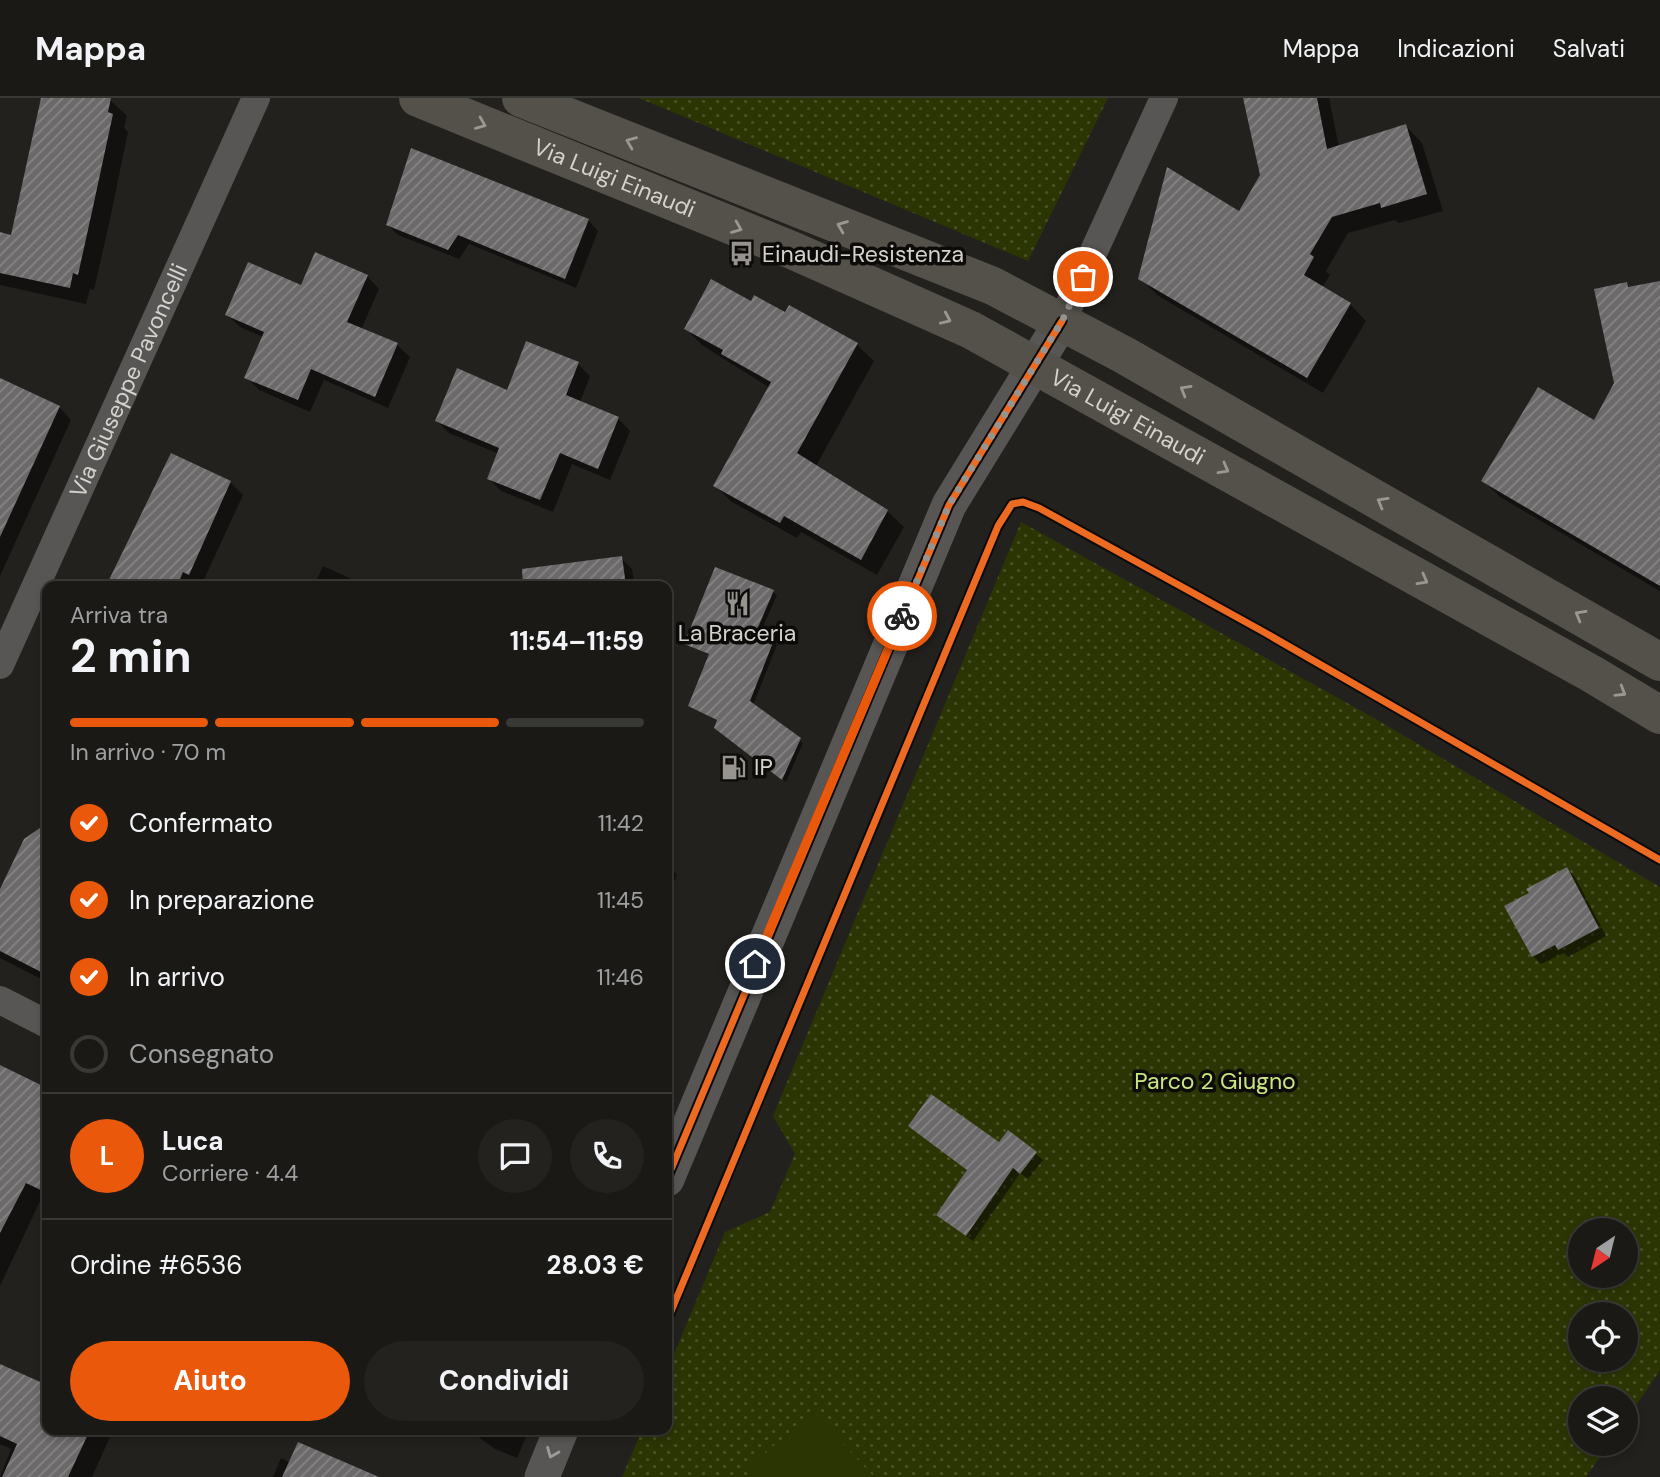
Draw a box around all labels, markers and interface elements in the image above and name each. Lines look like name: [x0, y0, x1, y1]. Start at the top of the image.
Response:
text: Mappa: [35, 27, 146, 70]
text: Mappa: [1283, 33, 1359, 64]
text: Indicazioni: [1397, 33, 1515, 64]
text: Salvati: [1553, 33, 1625, 64]
one-way arrow: [474, 116, 487, 130]
street label: Via Luigi Einaudi: [529, 132, 700, 224]
one-way arrow: [625, 136, 637, 150]
one-way arrow: [731, 220, 743, 234]
one-way arrow: [837, 220, 849, 234]
place label: Einaudi-Resistenza: [762, 239, 964, 269]
bus stop icon: Einaudi-Resistenza: [728, 240, 756, 268]
pin: [1053, 247, 1113, 307]
icon: bag: [1064, 258, 1102, 296]
street label: Via Giuseppe Pavoncelli: [63, 259, 194, 502]
one-way arrow: [939, 311, 951, 325]
street label: Via Luigi Einaudi: [1045, 362, 1210, 472]
one-way arrow: [1179, 385, 1192, 398]
one-way arrow: [1217, 461, 1230, 474]
one-way arrow: [1377, 497, 1390, 510]
one-way arrow: [1416, 571, 1428, 585]
courier: [867, 581, 937, 651]
restaurant icon: La Braceria: [723, 589, 751, 617]
icon: bike: [883, 597, 921, 635]
text: Arriva tra: [70, 600, 168, 630]
one-way arrow: [1575, 610, 1588, 623]
place label: La Braceria: [678, 618, 796, 648]
text: 11:54–11:59: [510, 624, 644, 658]
text: 2 min: [70, 626, 192, 686]
one-way arrow: [1614, 683, 1627, 696]
text: In arrivo · 70 m: [70, 737, 226, 767]
place label: IP: [754, 752, 773, 782]
fuel station icon: IP: [720, 753, 748, 781]
icon: check: [70, 804, 108, 842]
text: Confermato: [129, 806, 273, 840]
text: 11:42: [598, 808, 644, 838]
icon: check: [70, 881, 108, 919]
text: In preparazione: [129, 883, 315, 917]
text: 11:45: [597, 885, 644, 915]
pin: [725, 934, 785, 994]
icon: home: [736, 945, 774, 983]
icon: check: [70, 958, 108, 996]
text: In arrivo: [129, 960, 225, 994]
text: 11:46: [597, 962, 644, 992]
text: Consegnato: [129, 1037, 274, 1071]
park label: Parco 2 Giugno: [1134, 1066, 1296, 1096]
button: chat: [478, 1119, 552, 1193]
button: phone: [570, 1119, 644, 1193]
text: Luca: [162, 1124, 224, 1158]
text: L: [100, 1139, 114, 1173]
text: Corriere · 4.4: [162, 1158, 298, 1188]
north arrow: [1568, 1218, 1638, 1288]
map controls: [1568, 1218, 1638, 1456]
text: Ordine #6536: [70, 1248, 243, 1282]
text: 28.03 €: [547, 1248, 644, 1282]
button: locate: [1568, 1302, 1638, 1372]
button: Aiuto: [70, 1341, 350, 1421]
button: Condividi: [364, 1341, 644, 1421]
button: layers: [1568, 1386, 1638, 1456]
one-way arrow: [546, 1447, 560, 1459]

